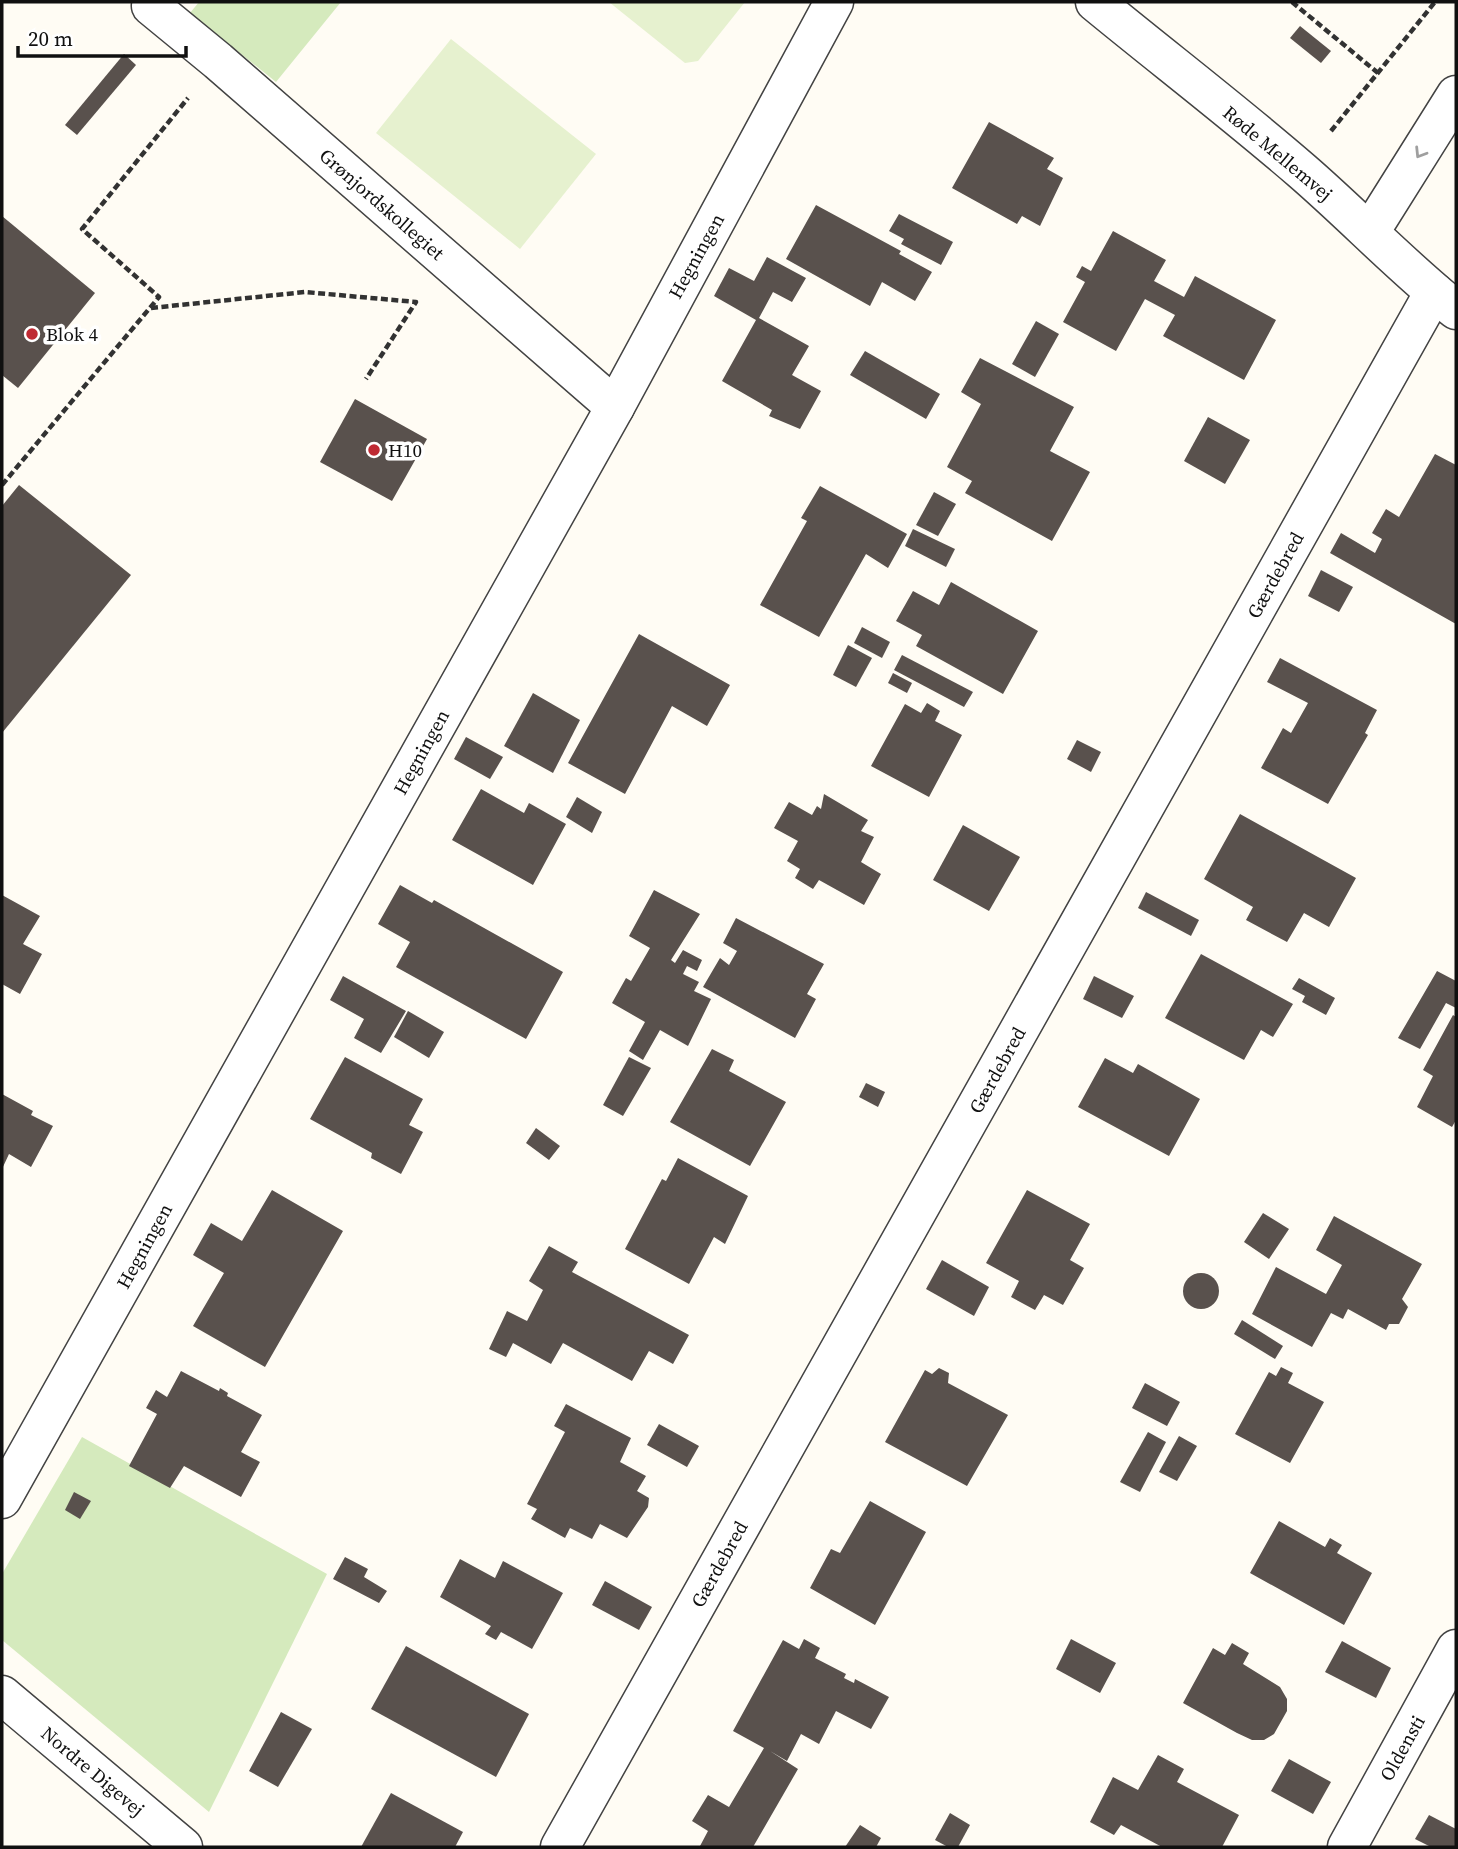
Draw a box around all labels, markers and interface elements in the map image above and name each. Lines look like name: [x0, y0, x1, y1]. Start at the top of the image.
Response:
scale bar: [18, 14, 186, 58]
text: 20 m: [28, 24, 73, 53]
street label: Røde Mellemvej: [1218, 99, 1338, 207]
street label: Grønjordskollegiet: [314, 142, 451, 266]
one-way arrow: [1415, 145, 1428, 158]
street label: Hegningen: [662, 209, 730, 303]
place label: Blok 4: [46, 321, 98, 347]
marker: Blok 4: [24, 326, 40, 342]
place label: H10: [388, 437, 422, 463]
marker: H10: [366, 442, 382, 458]
street label: Gærdebred: [1241, 527, 1310, 623]
street label: Hegningen: [387, 705, 455, 799]
street label: Gærdebred: [963, 1022, 1032, 1118]
street label: Hegningen: [110, 1199, 178, 1293]
street label: Gærdebred: [685, 1516, 754, 1612]
street label: Oldensti: [1373, 1710, 1431, 1785]
street label: Nordre Digevej: [36, 1720, 150, 1822]

